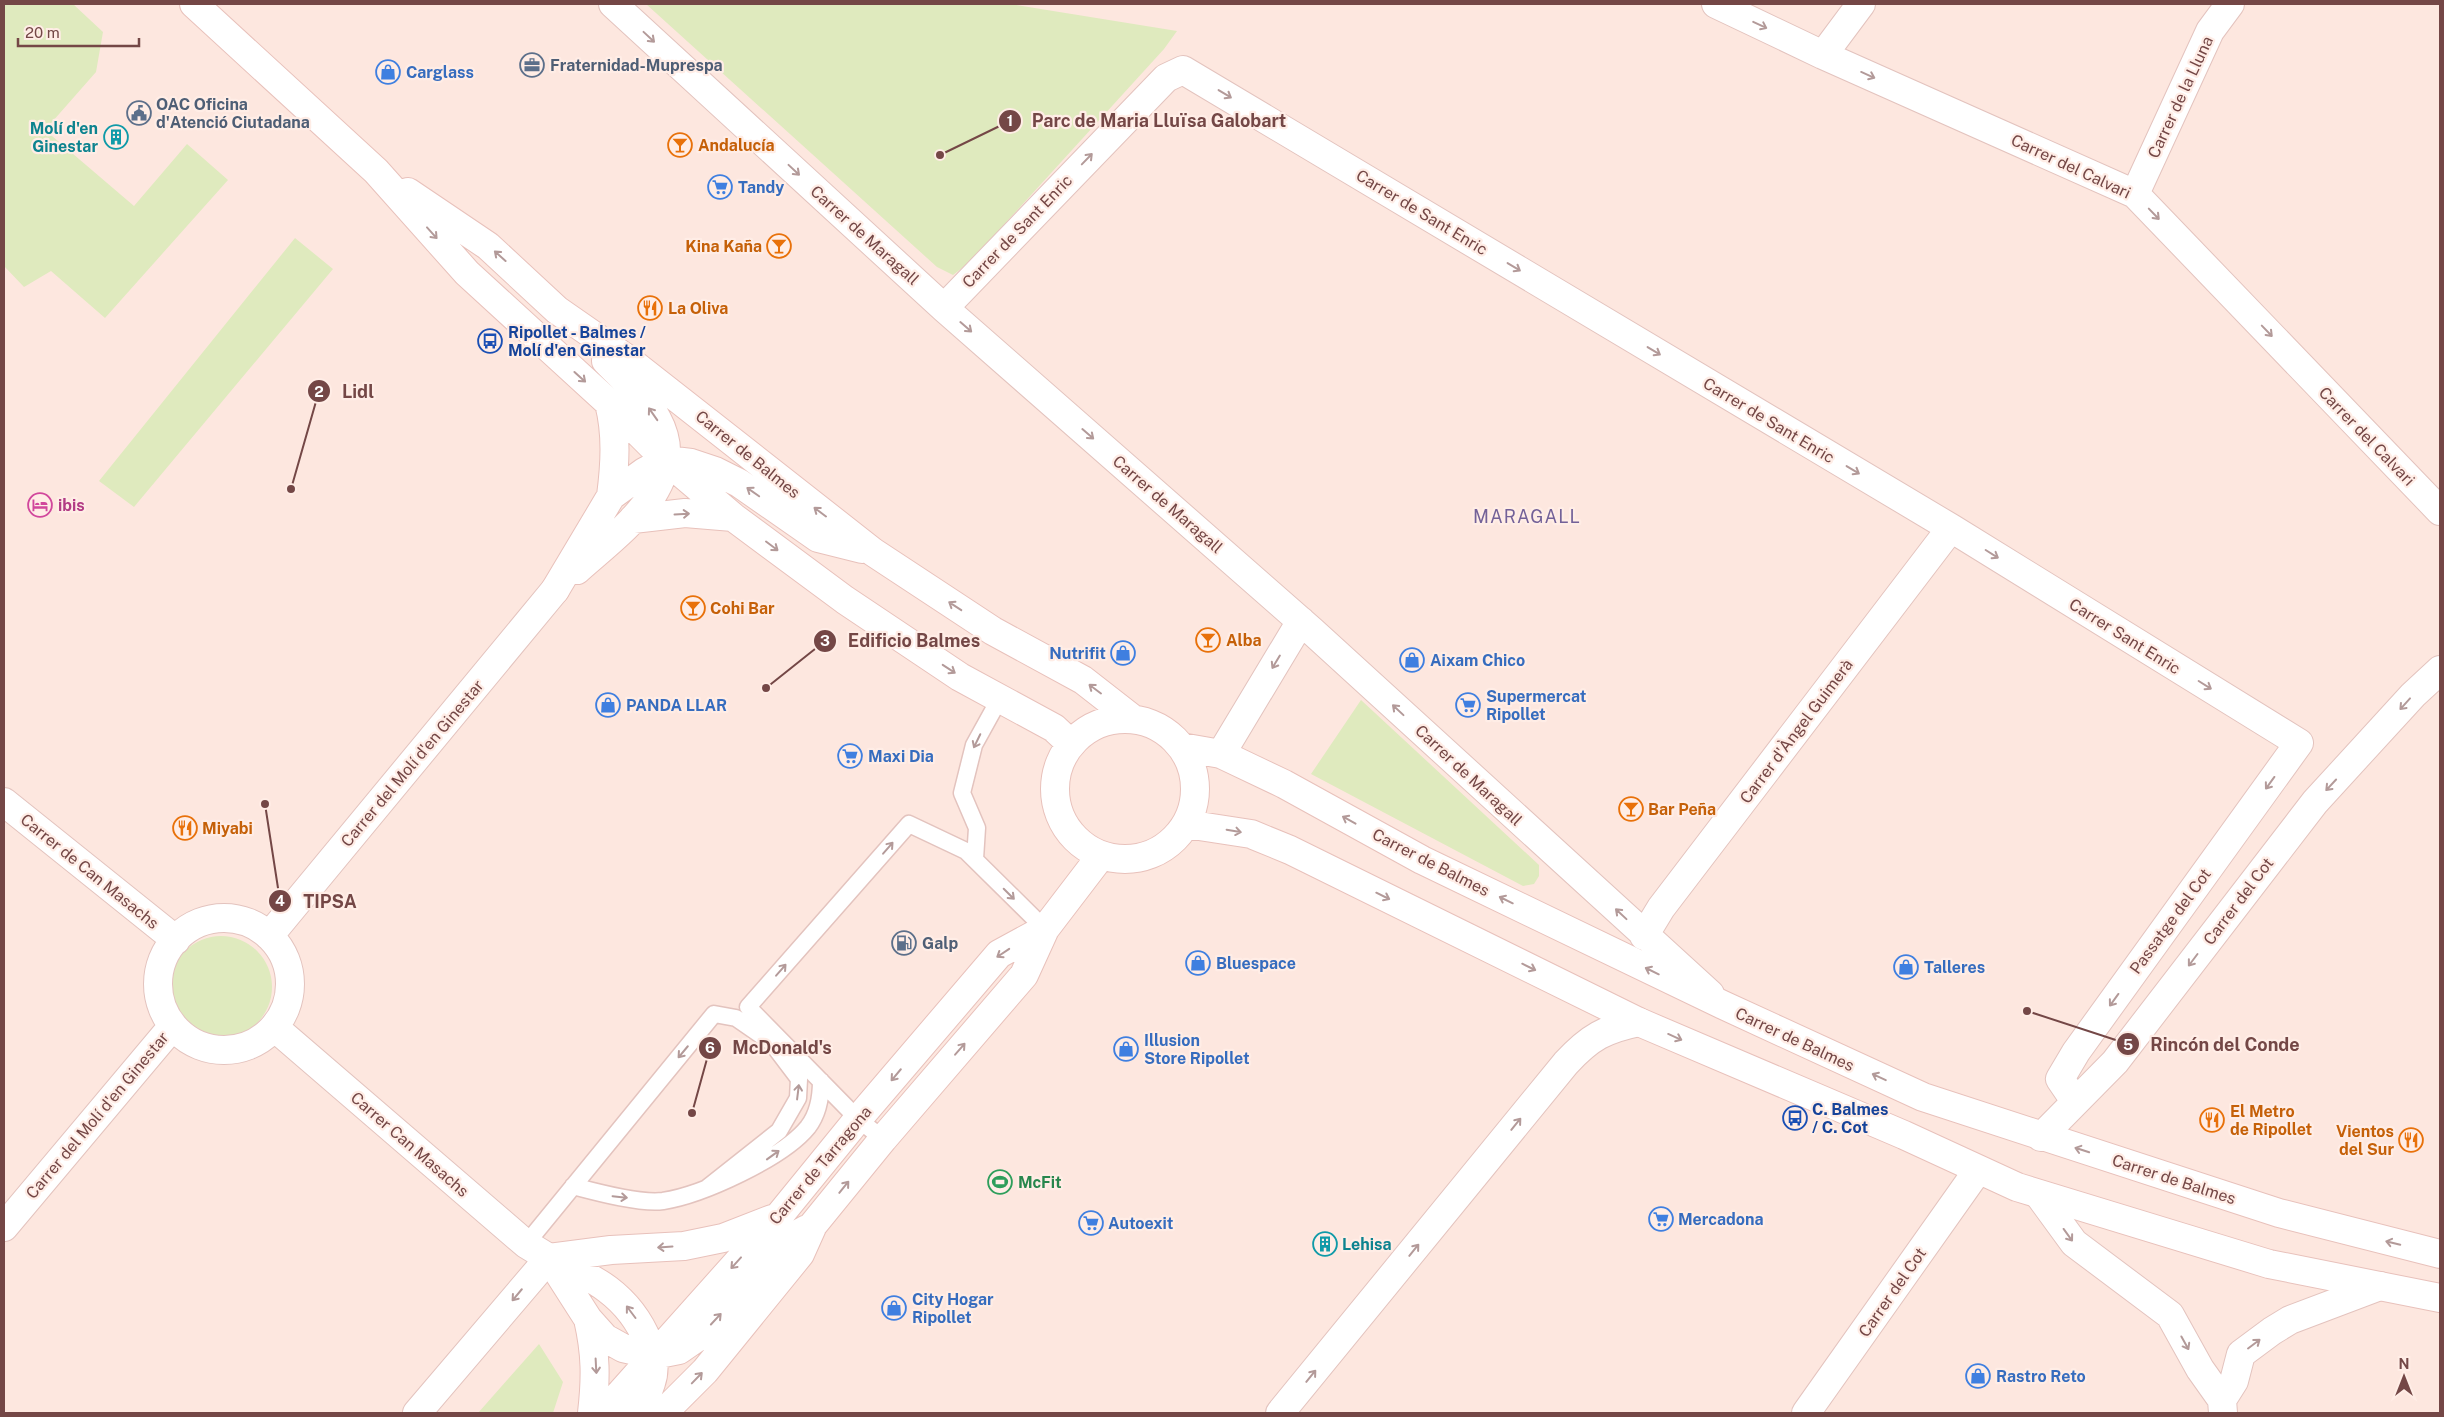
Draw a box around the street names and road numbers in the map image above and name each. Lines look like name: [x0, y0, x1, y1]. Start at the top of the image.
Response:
street label: Carrer de la Lluna: [2144, 33, 2217, 161]
street label: Carrer del Calvari: [2008, 130, 2134, 202]
street label: Carrer de Sant Enric: [1353, 166, 1491, 259]
street label: Carrer de Sant Enric: [958, 171, 1076, 292]
street label: Carrer de Maragall: [807, 182, 923, 289]
street label: Carrer de Sant Enric: [1700, 374, 1838, 467]
street label: Carrer del Calvari: [2315, 383, 2419, 490]
street label: Carrer de Balmes: [692, 406, 804, 502]
street label: Carrer de Maragall: [1109, 452, 1227, 557]
street label: Carrer Sant Enric: [2066, 595, 2184, 678]
street label: Carrer d'Àngel Guimerà: [1735, 655, 1857, 807]
street label: Carrer del Molí d'en Ginestar: [337, 676, 488, 851]
street label: Carrer de Maragall: [1411, 721, 1526, 830]
street label: Carrer de Can Masachs: [17, 810, 163, 933]
street label: Carrer de Balmes: [1369, 825, 1492, 900]
street label: Carrer del Cot: [2199, 854, 2277, 949]
street label: Passatge del Cot: [2126, 865, 2215, 978]
street label: Carrer de Balmes: [1732, 1004, 1857, 1075]
street label: Carrer del Molí d'en Ginestar: [22, 1028, 173, 1203]
street label: Carrer Can Masachs: [347, 1088, 472, 1201]
street label: Carrer de Tarragona: [765, 1102, 875, 1228]
street label: Carrer de Balmes: [2110, 1151, 2238, 1208]
street label: Carrer del Cot: [1855, 1244, 1930, 1340]

